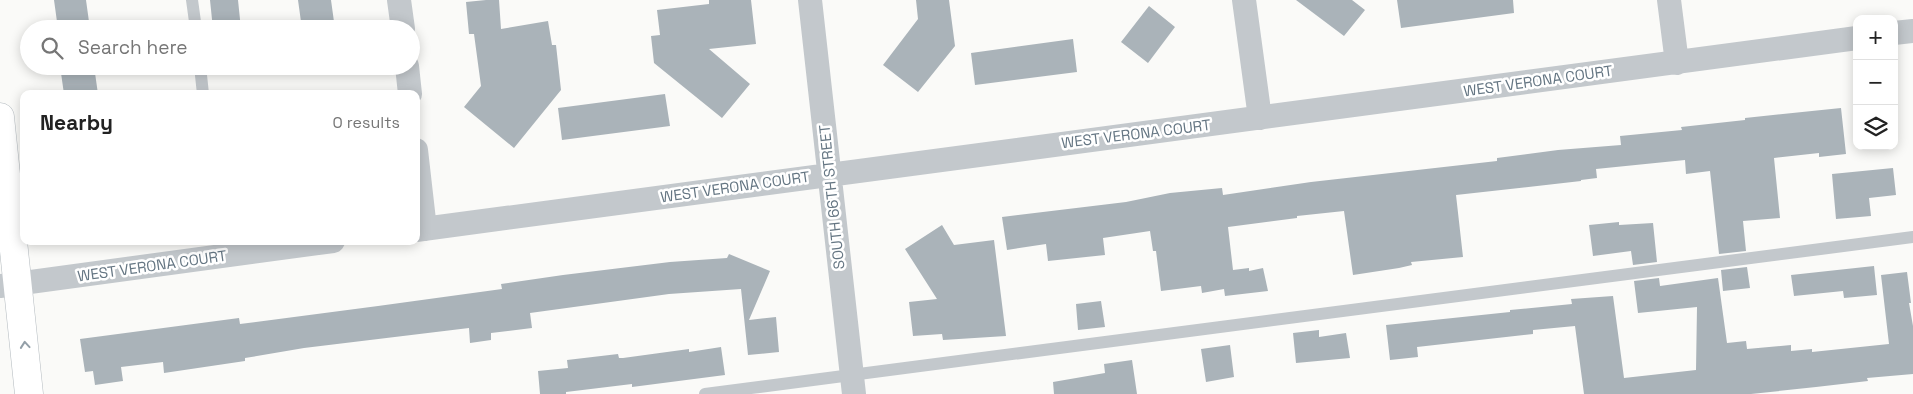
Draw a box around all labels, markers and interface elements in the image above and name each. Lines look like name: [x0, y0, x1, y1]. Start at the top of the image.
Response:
map controls: [1853, 15, 1898, 150]
button: +: [1853, 15, 1898, 60]
search box: [20, 20, 420, 75]
icon: search: [38, 34, 66, 62]
text: Search here: [78, 35, 188, 60]
button: −: [1853, 60, 1898, 105]
street label: WEST VERONA COURT: [1462, 61, 1614, 100]
button: layers: [1853, 105, 1898, 150]
text: Nearby: [40, 109, 113, 136]
text: 0 results: [332, 112, 400, 133]
street label: WEST VERONA COURT: [1060, 115, 1212, 152]
street label: SOUTH 66TH STREET: [814, 124, 849, 270]
street label: WEST VERONA COURT: [659, 167, 811, 206]
street label: WEST VERONA COURT: [76, 246, 228, 285]
one-way arrow: [20, 341, 31, 349]

